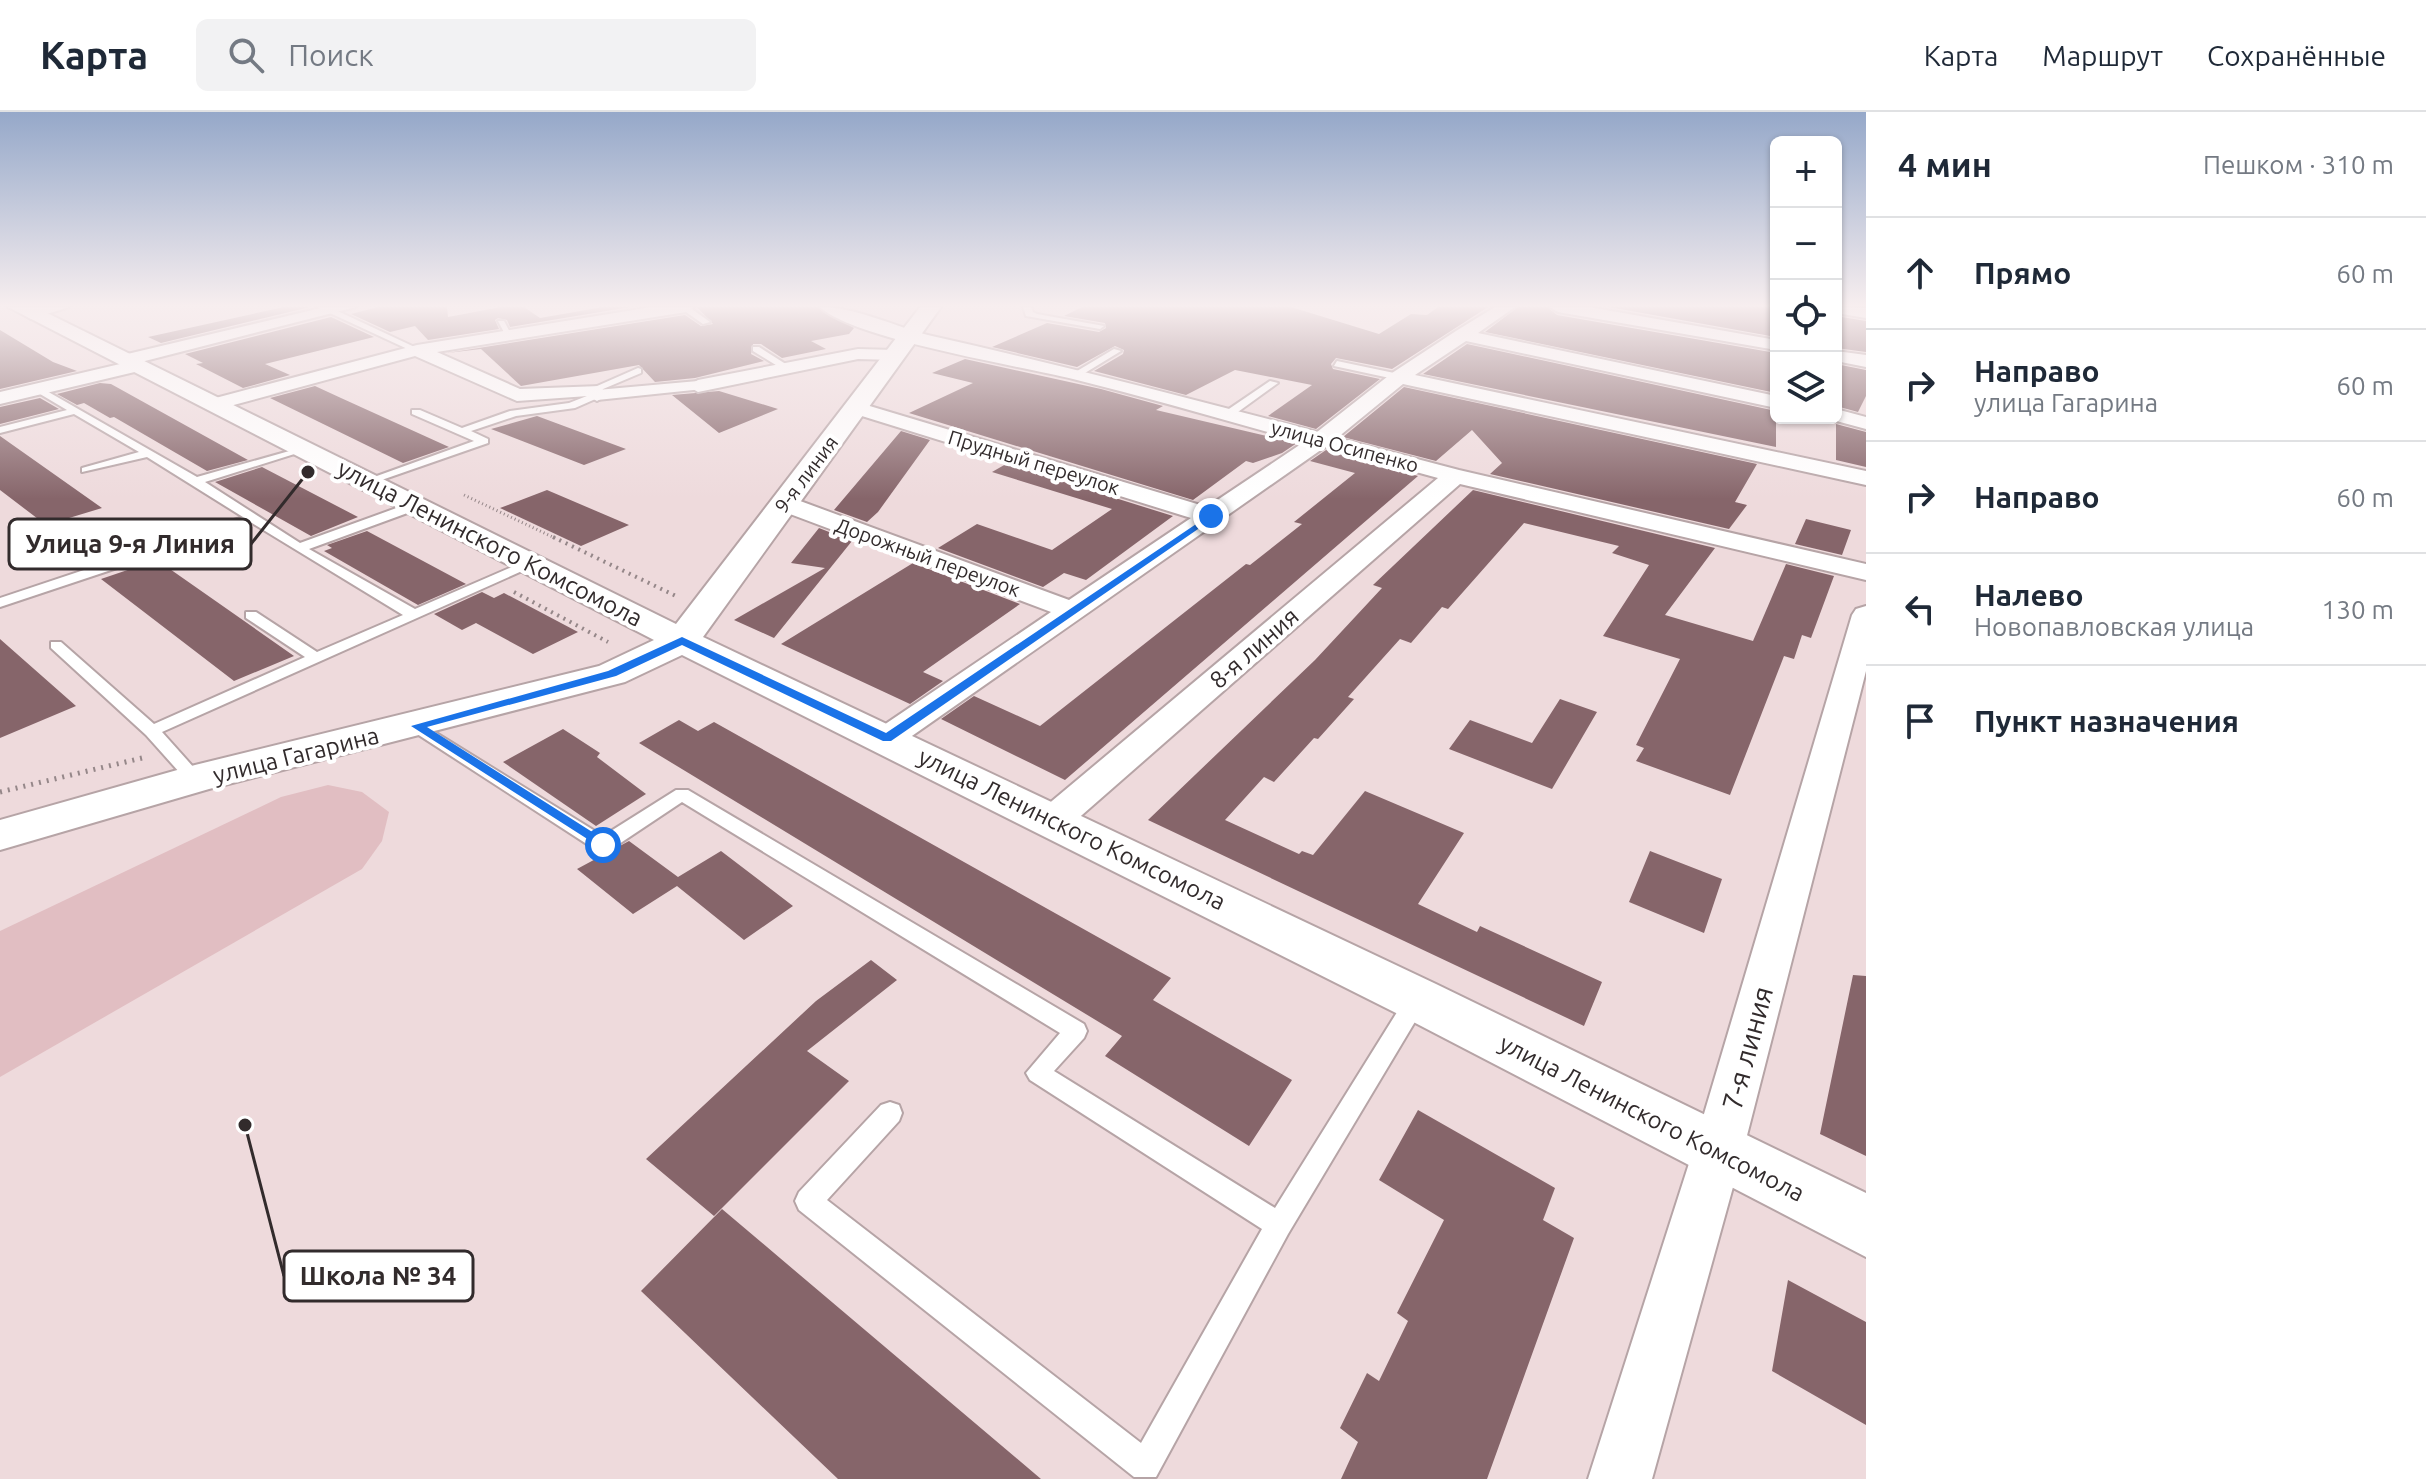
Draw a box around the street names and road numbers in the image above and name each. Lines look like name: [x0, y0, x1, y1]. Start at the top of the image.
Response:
street label: улица Осипенко: [1269, 415, 1421, 477]
street label: Прудный переулок: [946, 425, 1122, 499]
street label: 9-я линия: [770, 431, 842, 517]
street label: улица Ленинского Комсомола: [333, 454, 647, 632]
street label: Дорожный переулок: [833, 513, 1023, 601]
street label: 8-я линия: [1204, 602, 1304, 694]
street label: улица Гагарина: [210, 721, 382, 789]
street label: улица Ленинского Комсомола: [914, 743, 1230, 915]
street label: 7-я линия: [1716, 983, 1778, 1113]
street label: улица Ленинского Комсомола: [1495, 1029, 1809, 1207]

